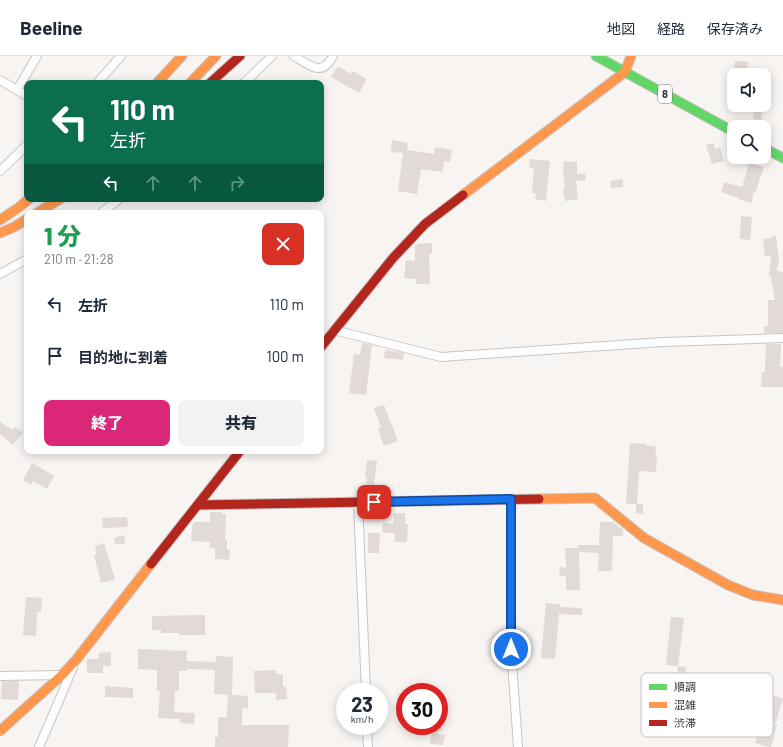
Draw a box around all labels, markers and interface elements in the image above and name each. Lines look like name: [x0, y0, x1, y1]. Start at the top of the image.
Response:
text: Beeline: [20, 16, 83, 39]
text: 地図: [607, 20, 635, 37]
text: 経路: [657, 20, 685, 37]
text: 保存済み: [707, 20, 763, 37]
map controls: [727, 68, 771, 164]
button: sound: [727, 68, 771, 112]
road number: 8: [658, 85, 672, 103]
text: 110 m: [110, 92, 175, 126]
icon: left: [44, 96, 96, 148]
button: search: [727, 120, 771, 164]
text: 左折: [110, 129, 146, 151]
icon: left: [100, 172, 122, 194]
icon: ahead: [142, 172, 164, 194]
icon: ahead: [184, 172, 206, 194]
icon: right: [226, 172, 248, 194]
text: 1 分: [44, 221, 81, 250]
button: close: [262, 223, 304, 265]
text: 210 m · 21:28: [44, 251, 113, 267]
icon: left: [44, 293, 66, 315]
text: 110 m: [270, 295, 304, 313]
text: 左折: [78, 296, 108, 314]
icon: arrive: [44, 345, 66, 367]
text: 100 m: [266, 347, 304, 365]
text: 目的地に到着: [78, 348, 168, 366]
button: 終了: [44, 400, 170, 446]
button: 共有: [178, 400, 304, 446]
pin: [357, 485, 391, 519]
icon: arrive: [363, 491, 385, 513]
position arrow: [490, 628, 532, 670]
legend: [641, 673, 773, 737]
text: 順調: [674, 680, 696, 693]
speed limit sign: 30: [396, 683, 448, 735]
text: 23: [351, 692, 373, 716]
text: 混雑: [674, 698, 696, 711]
text: km/h: [351, 713, 373, 725]
text: 渋滞: [674, 716, 696, 729]

